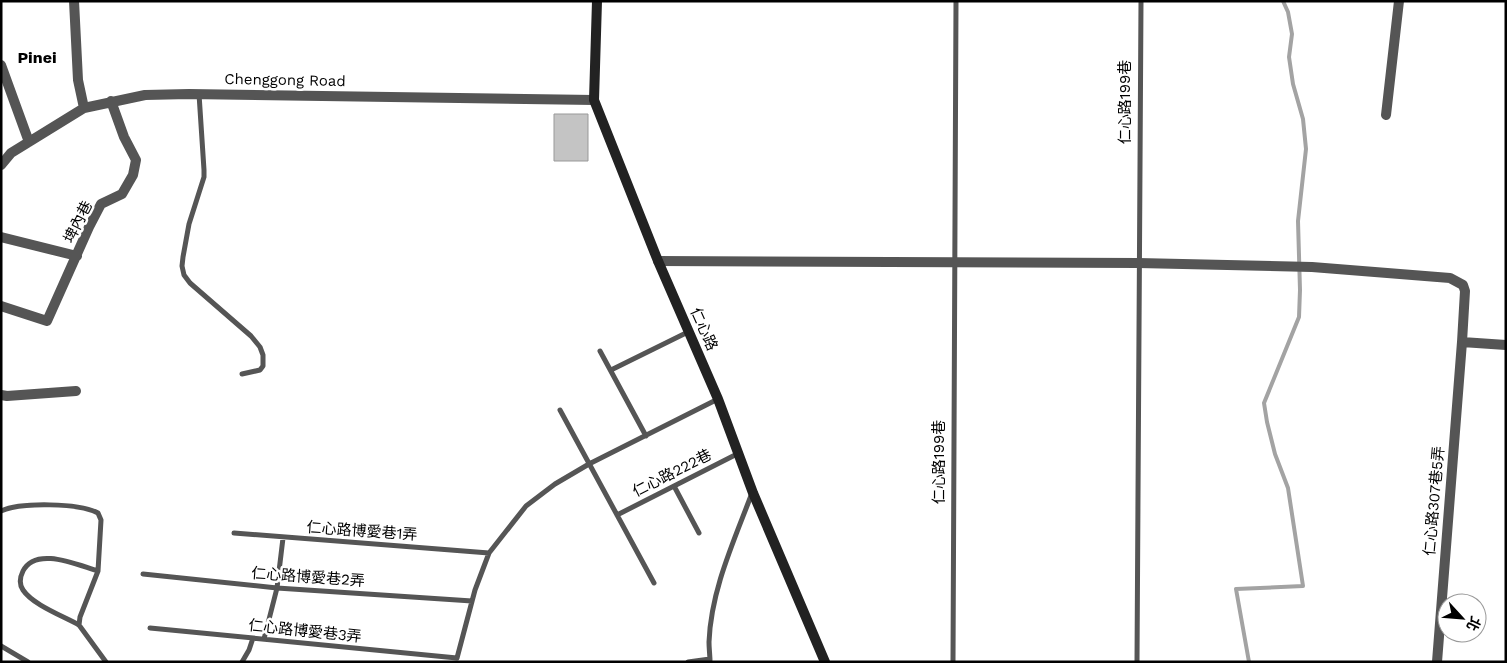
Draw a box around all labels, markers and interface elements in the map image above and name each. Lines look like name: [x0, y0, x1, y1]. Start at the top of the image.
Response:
district label: Pinei: [17, 48, 57, 67]
street label: 仁心路199巷: [1116, 60, 1134, 144]
street label: Chenggong Road: [224, 70, 346, 90]
street label: 埤內巷: [60, 198, 96, 246]
street label: 仁心路: [687, 305, 721, 353]
street label: 仁心路199巷: [930, 420, 948, 504]
street label: 仁心路222巷: [629, 445, 715, 501]
street label: 仁心路307巷5弄: [1420, 445, 1448, 557]
street label: 仁心路博愛巷1弄: [306, 518, 418, 544]
street label: 仁心路博愛巷2弄: [251, 564, 365, 590]
north arrow: [1437, 593, 1487, 643]
text: 北: [1463, 614, 1484, 633]
street label: 仁心路博愛巷3弄: [247, 616, 363, 646]

